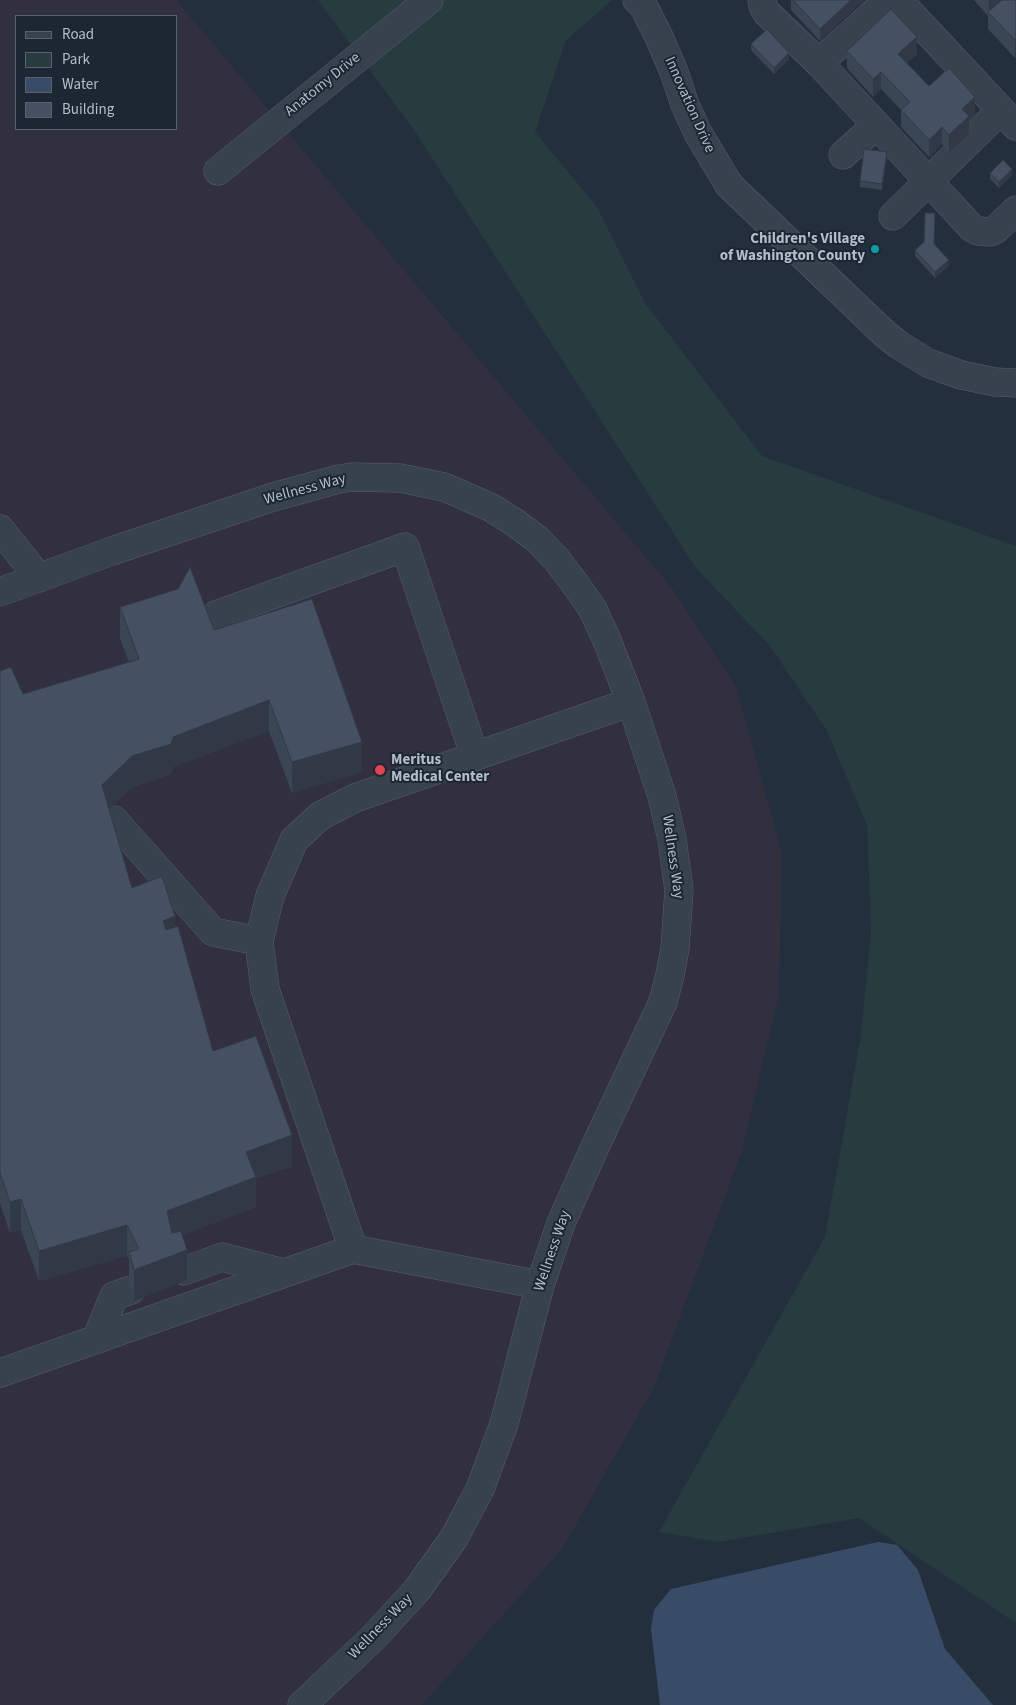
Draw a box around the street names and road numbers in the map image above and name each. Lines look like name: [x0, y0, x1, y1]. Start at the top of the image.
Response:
street label: Anatomy Drive: [282, 49, 364, 121]
street label: Innovation Drive: [660, 54, 718, 156]
street label: Wellness Way: [262, 470, 348, 510]
street label: Wellness Way: [657, 814, 687, 900]
street label: Wellness Way: [531, 1208, 575, 1294]
street label: Wellness Way: [345, 1590, 417, 1664]

